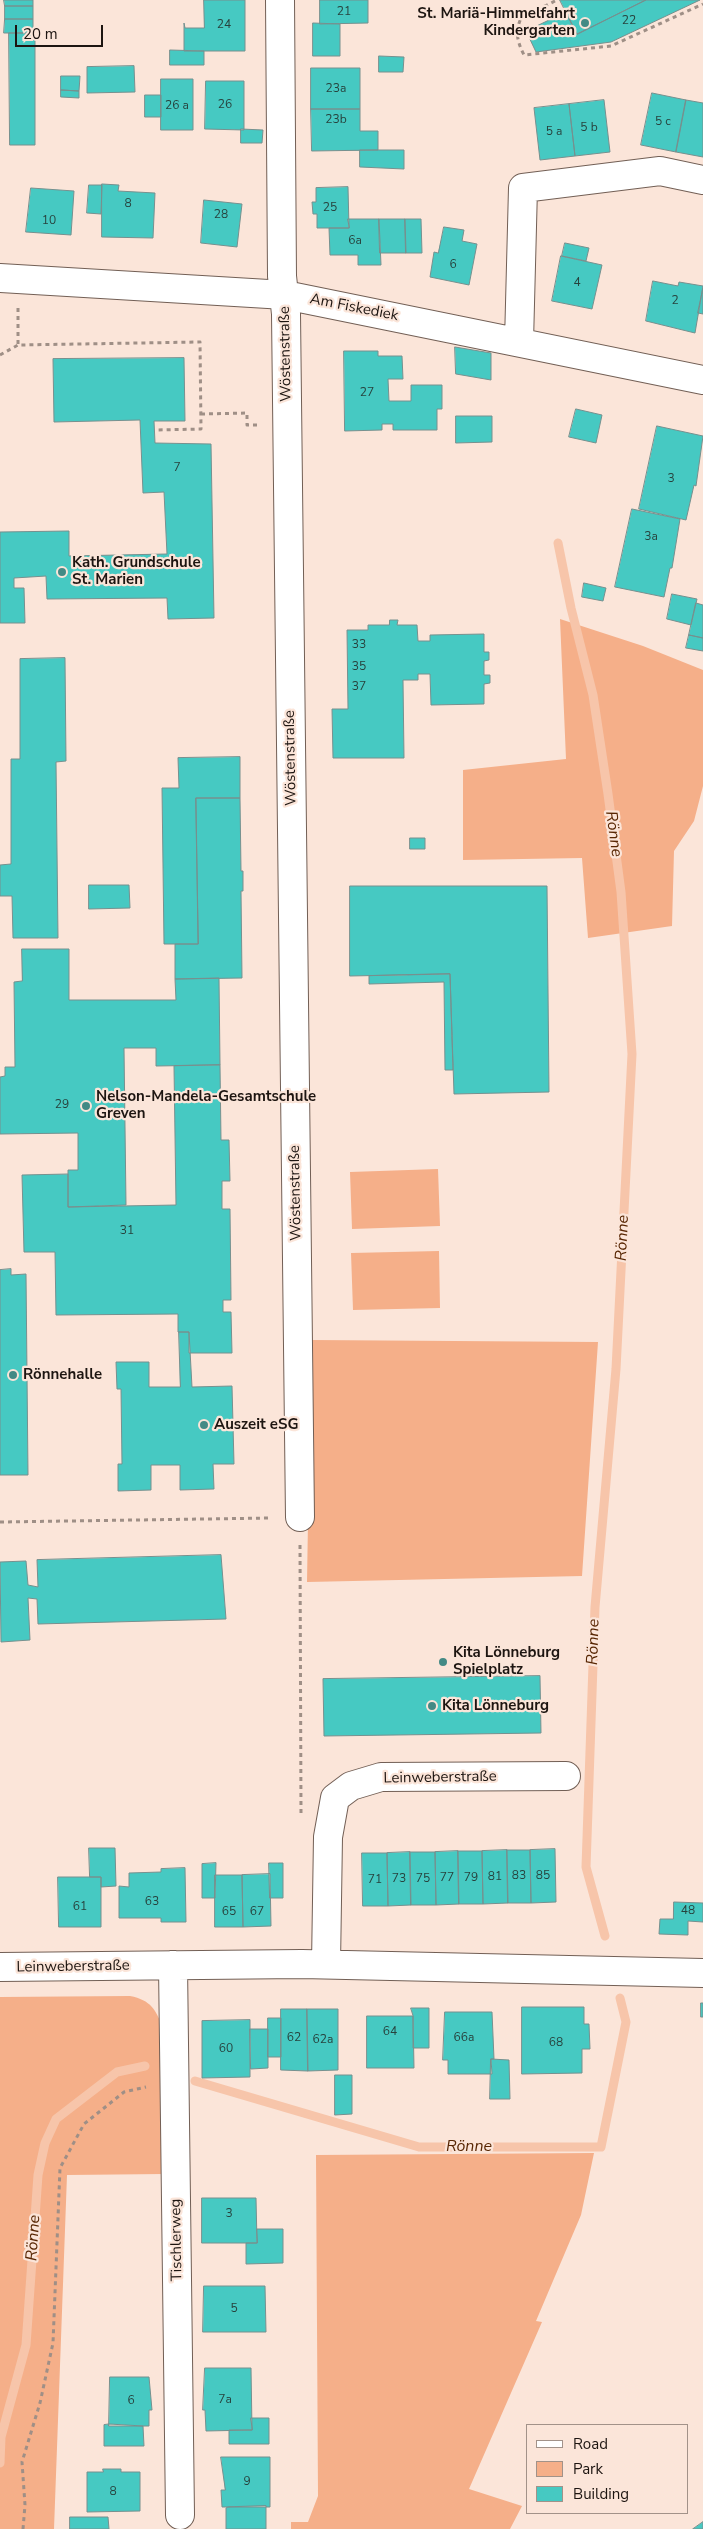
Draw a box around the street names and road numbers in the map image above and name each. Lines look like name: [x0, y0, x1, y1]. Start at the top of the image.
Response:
street label: Am Fiskediek: [308, 291, 400, 325]
street label: Wöstenstraße: [276, 306, 296, 402]
street label: Wöstenstraße: [281, 710, 301, 806]
street label: Wöstenstraße: [286, 1145, 306, 1241]
street label: Leinweberstraße: [383, 1768, 497, 1788]
street label: Leinweberstraße: [16, 1957, 130, 1977]
street label: Tischlerweg: [167, 2199, 187, 2281]

